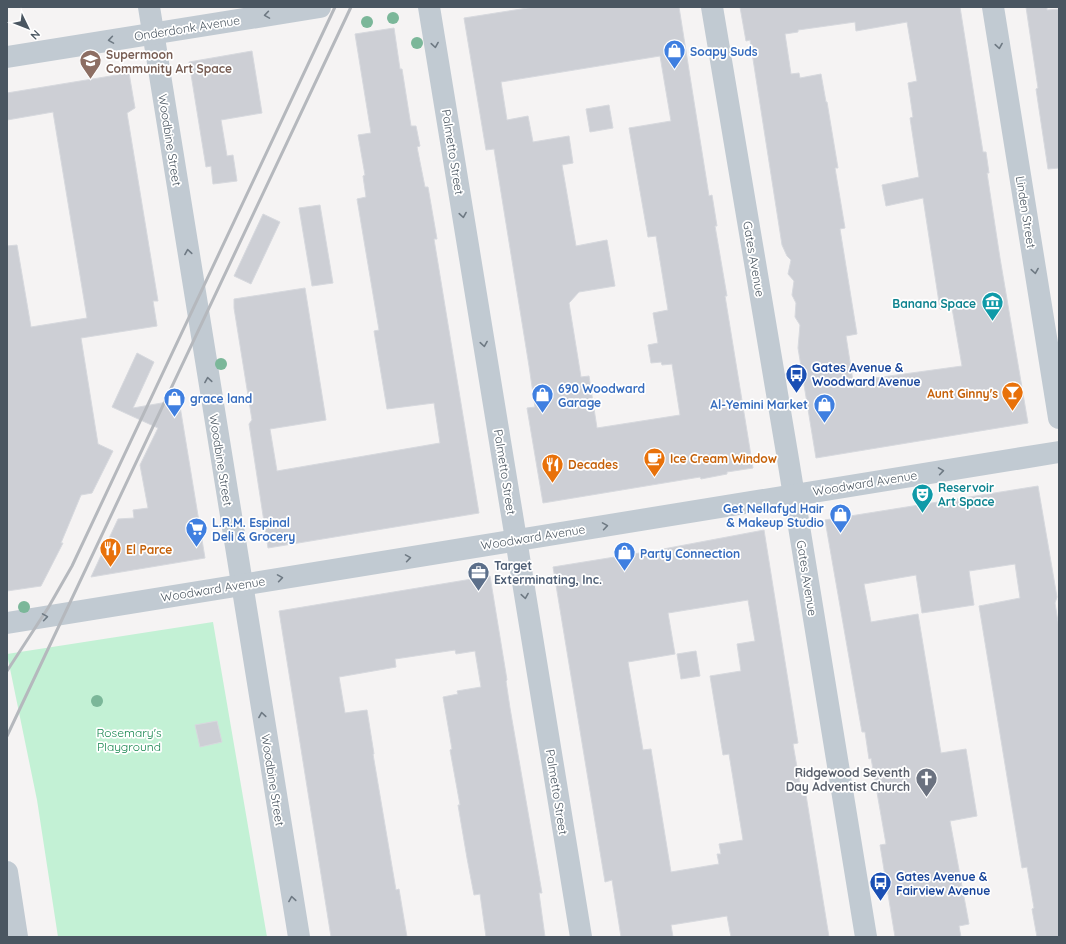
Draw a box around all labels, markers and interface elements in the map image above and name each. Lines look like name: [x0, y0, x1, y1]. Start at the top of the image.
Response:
north arrow: [8, 8, 48, 48]
one-way arrow: [264, 10, 270, 19]
street label: Onderdonk Avenue: [133, 12, 241, 44]
text: N: [27, 27, 43, 43]
one-way arrow: [108, 35, 114, 44]
shop icon: Soapy Suds: [662, 38, 688, 71]
one-way arrow: [430, 42, 439, 49]
one-way arrow: [994, 42, 1003, 49]
place label: Soapy Suds: [690, 44, 758, 59]
place label: Supermoon Community Art Space: [106, 47, 232, 76]
school or university icon: Supermoon Community Art Space: [77, 48, 103, 81]
street label: Woodbine Street: [155, 93, 185, 187]
street label: Palmetto Street: [439, 108, 467, 196]
street label: Linden Street: [1013, 175, 1039, 249]
one-way arrow: [458, 212, 467, 218]
street label: Gates Avenue: [740, 220, 768, 298]
one-way arrow: [184, 249, 193, 255]
one-way arrow: [1030, 268, 1039, 274]
museum icon: Banana Space: [979, 290, 1005, 323]
place label: Banana Space: [892, 296, 976, 311]
one-way arrow: [479, 340, 488, 347]
place label: Gates Avenue & Woodward Avenue: [812, 360, 921, 389]
bus stop icon: Gates Avenue & Woodward Avenue: [783, 361, 809, 394]
one-way arrow: [205, 377, 213, 383]
bar icon: Aunt Ginny's: [1000, 380, 1026, 413]
place label: 690 Woodward Garage: [558, 381, 645, 410]
shop icon: 690 Woodward Garage: [529, 382, 555, 415]
shop icon: grace land: [162, 385, 188, 418]
place label: Aunt Ginny's: [927, 386, 998, 401]
place label: grace land: [190, 391, 252, 406]
shop icon: Al-Yemini Market: [811, 391, 837, 424]
place label: Al-Yemini Market: [710, 397, 808, 412]
street label: Woodbine Street: [206, 413, 236, 507]
street label: Palmetto Street: [491, 428, 519, 516]
cafe icon: Ice Cream Window: [641, 445, 667, 478]
restaurant icon: Decades: [540, 451, 566, 484]
place label: Ice Cream Window: [670, 451, 777, 466]
place label: Decades: [568, 457, 618, 472]
street label: Woodward Avenue: [812, 467, 918, 499]
one-way arrow: [938, 467, 944, 476]
place label: Reservoir Art Space: [938, 480, 995, 509]
theatre icon: Reservoir Art Space: [909, 481, 935, 514]
place label: Get Nellafyd Hair & Makeup Studio: [723, 501, 825, 530]
shop icon: Get Nellafyd Hair & Makeup Studio: [827, 502, 853, 535]
place label: L.R.M. Espinal Deli & Grocery: [212, 515, 295, 544]
supermarket icon: L.R.M. Espinal Deli & Grocery: [183, 516, 209, 549]
street label: Woodward Avenue: [480, 521, 586, 553]
one-way arrow: [602, 522, 608, 531]
restaurant icon: El Parce: [97, 536, 123, 569]
street label: Gates Avenue: [794, 539, 820, 617]
shop icon: Party Connection: [611, 540, 637, 573]
place label: El Parce: [126, 542, 172, 557]
place label: Party Connection: [640, 546, 740, 561]
one-way arrow: [405, 554, 411, 563]
place label: Target Exterminating, Inc.: [494, 558, 602, 587]
office icon: Target Exterminating, Inc.: [465, 559, 491, 592]
street label: Woodward Avenue: [160, 573, 266, 605]
one-way arrow: [276, 575, 283, 583]
one-way arrow: [521, 593, 529, 599]
one-way arrow: [42, 613, 49, 622]
one-way arrow: [258, 712, 267, 718]
park label: Rosemary's Playground: [96, 725, 162, 754]
street label: Woodbine Street: [258, 733, 288, 827]
street label: Palmetto Street: [543, 748, 571, 836]
place label: Ridgewood Seventh Day Adventist Church: [786, 765, 910, 794]
church icon: Ridgewood Seventh Day Adventist Church: [913, 766, 939, 799]
place label: Gates Avenue & Fairview Avenue: [896, 869, 990, 898]
bus stop icon: Gates Avenue & Fairview Avenue: [867, 870, 893, 903]
one-way arrow: [289, 895, 297, 902]

